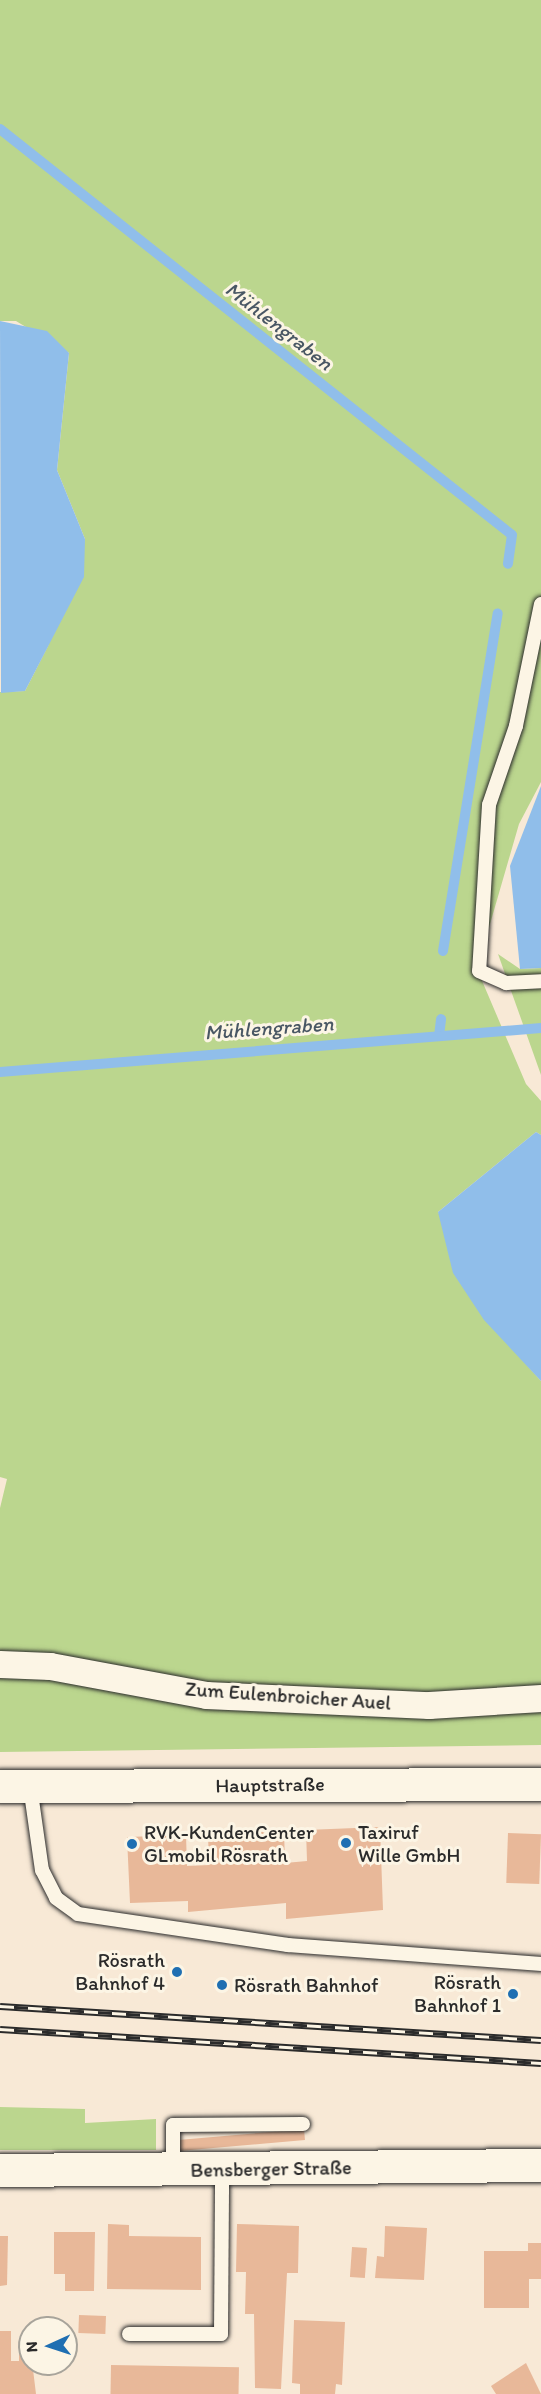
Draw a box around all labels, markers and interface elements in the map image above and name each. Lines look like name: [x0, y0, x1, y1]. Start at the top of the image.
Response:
water label: Mühlengraben: [220, 276, 338, 376]
water label: Mühlengraben: [204, 1011, 334, 1045]
street label: Zum Eulenbroicher Auel: [185, 1677, 391, 1715]
street label: Hauptstraße: [215, 1772, 325, 1798]
place label: RVK-KundenCenter GLmobil Rösrath: [144, 1820, 314, 1867]
place label: Taxiruf Wille GmbH: [358, 1820, 460, 1867]
marker: Taxiruf Wille GmbH: [339, 1836, 353, 1850]
marker: RVK-KundenCenter GLmobil Rösrath: [125, 1837, 139, 1851]
place label: Rösrath Bahnhof 4: [75, 1948, 165, 1995]
marker: Rösrath Bahnhof 4: [170, 1965, 184, 1979]
place label: Rösrath Bahnhof 1: [414, 1970, 501, 2017]
place label: Rösrath Bahnhof: [234, 1973, 379, 1997]
marker: Rösrath Bahnhof: [215, 1978, 229, 1992]
marker: Rösrath Bahnhof 1: [506, 1987, 520, 2001]
street label: Bensberger Straße: [190, 2156, 352, 2182]
north arrow: [18, 2316, 78, 2376]
text: N: [22, 2341, 41, 2353]

